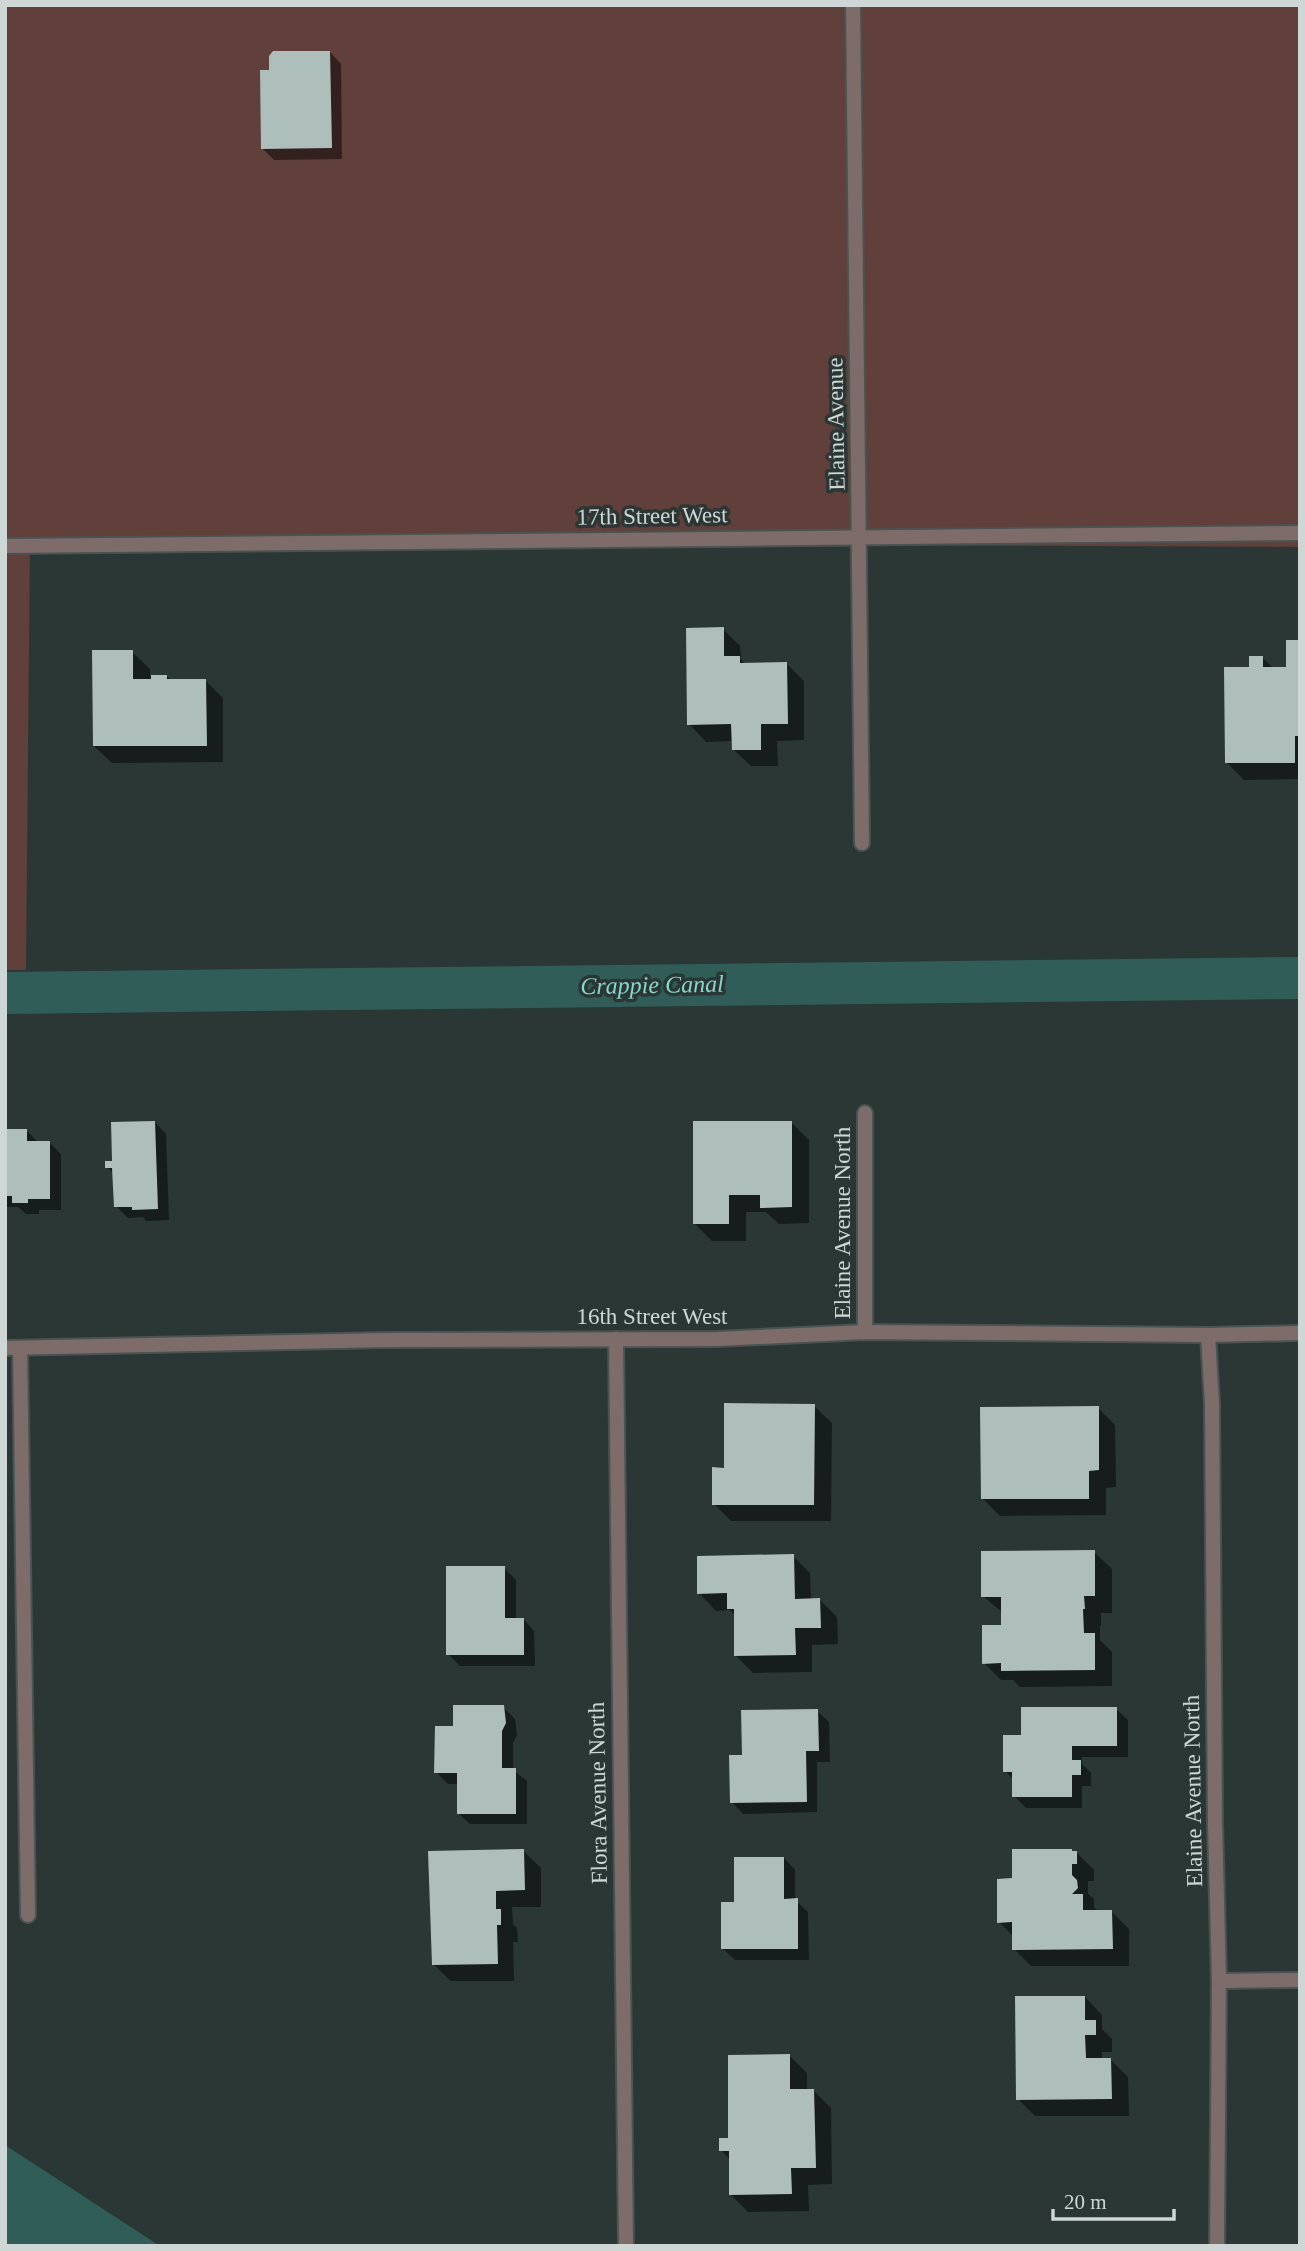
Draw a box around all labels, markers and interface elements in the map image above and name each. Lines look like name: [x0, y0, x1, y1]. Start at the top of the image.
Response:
street label: Elaine Avenue: [822, 357, 850, 491]
street label: 17th Street West: [576, 502, 728, 530]
water label: Crappie Canal: [580, 971, 724, 999]
street label: Elaine Avenue North: [830, 1126, 855, 1319]
street label: 16th Street West: [576, 1304, 728, 1329]
street label: Elaine Avenue North: [1179, 1694, 1207, 1887]
street label: Flora Avenue North: [584, 1701, 612, 1884]
scale bar: [1053, 2178, 1174, 2222]
text: 20 m: [1064, 2190, 1107, 2214]

